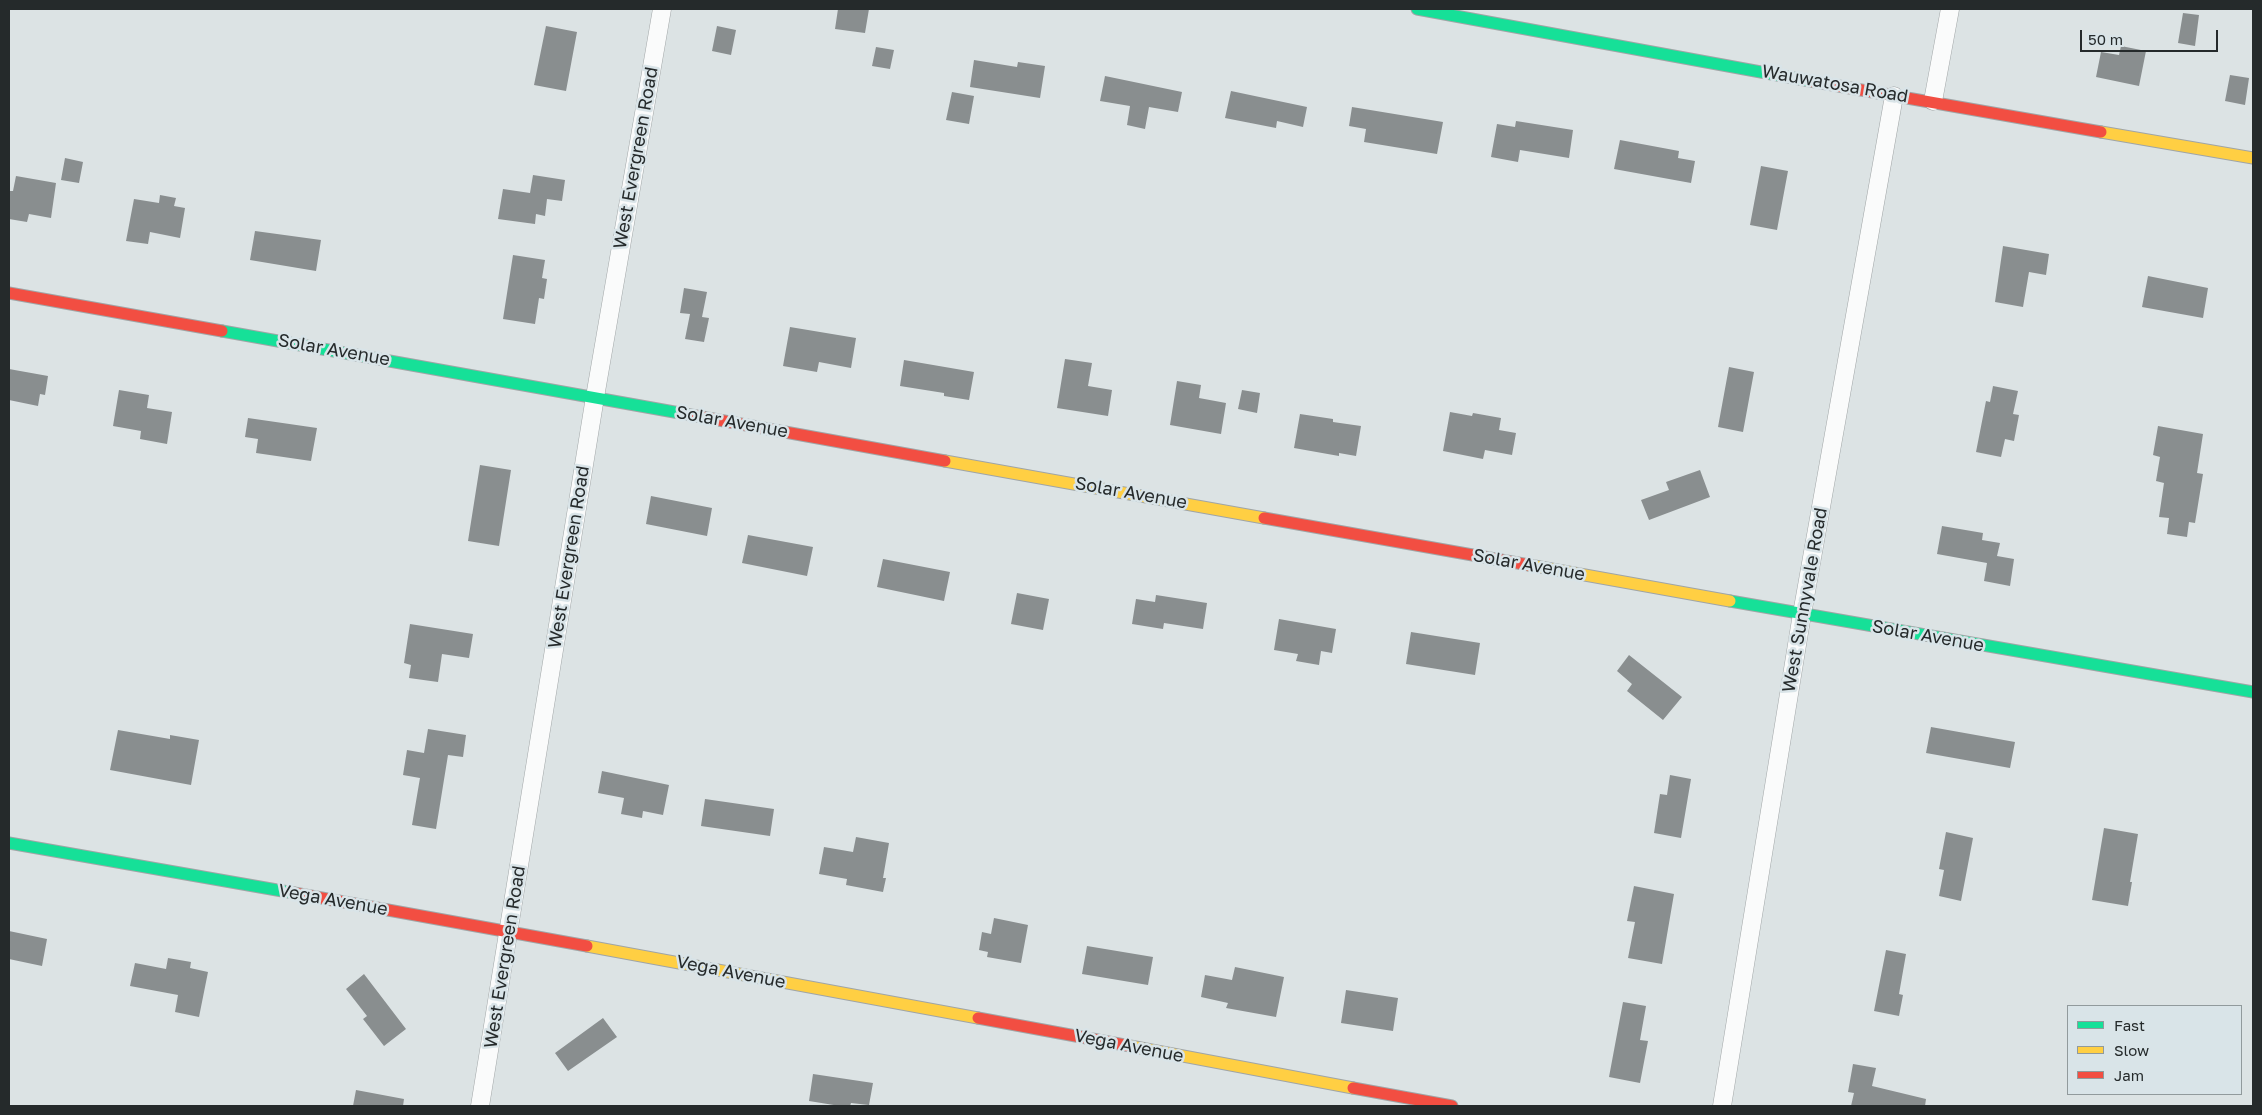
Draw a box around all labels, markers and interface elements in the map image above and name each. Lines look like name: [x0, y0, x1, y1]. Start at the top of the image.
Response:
scale bar: [2082, 20, 2220, 52]
text: 50 m: [2088, 30, 2123, 48]
street label: Wauwatosa Road: [1760, 61, 1910, 107]
street label: West Evergreen Road: [609, 65, 663, 251]
street label: Solar Avenue: [276, 330, 392, 370]
street label: Solar Avenue: [674, 402, 790, 442]
street label: West Evergreen Road: [544, 464, 594, 650]
street label: Solar Avenue: [1073, 473, 1189, 513]
street label: West Sunnyvale Road: [1778, 506, 1832, 694]
street label: Solar Avenue: [1471, 545, 1587, 585]
street label: Solar Avenue: [1870, 616, 1986, 656]
street label: West Evergreen Road: [480, 864, 530, 1050]
street label: Vega Avenue: [277, 880, 389, 920]
street label: Vega Avenue: [675, 951, 787, 993]
legend: [2067, 1005, 2242, 1095]
text: Fast: [2114, 1016, 2145, 1034]
street label: Vega Avenue: [1073, 1025, 1185, 1067]
text: Slow: [2114, 1041, 2149, 1059]
text: Jam: [2114, 1066, 2144, 1084]

